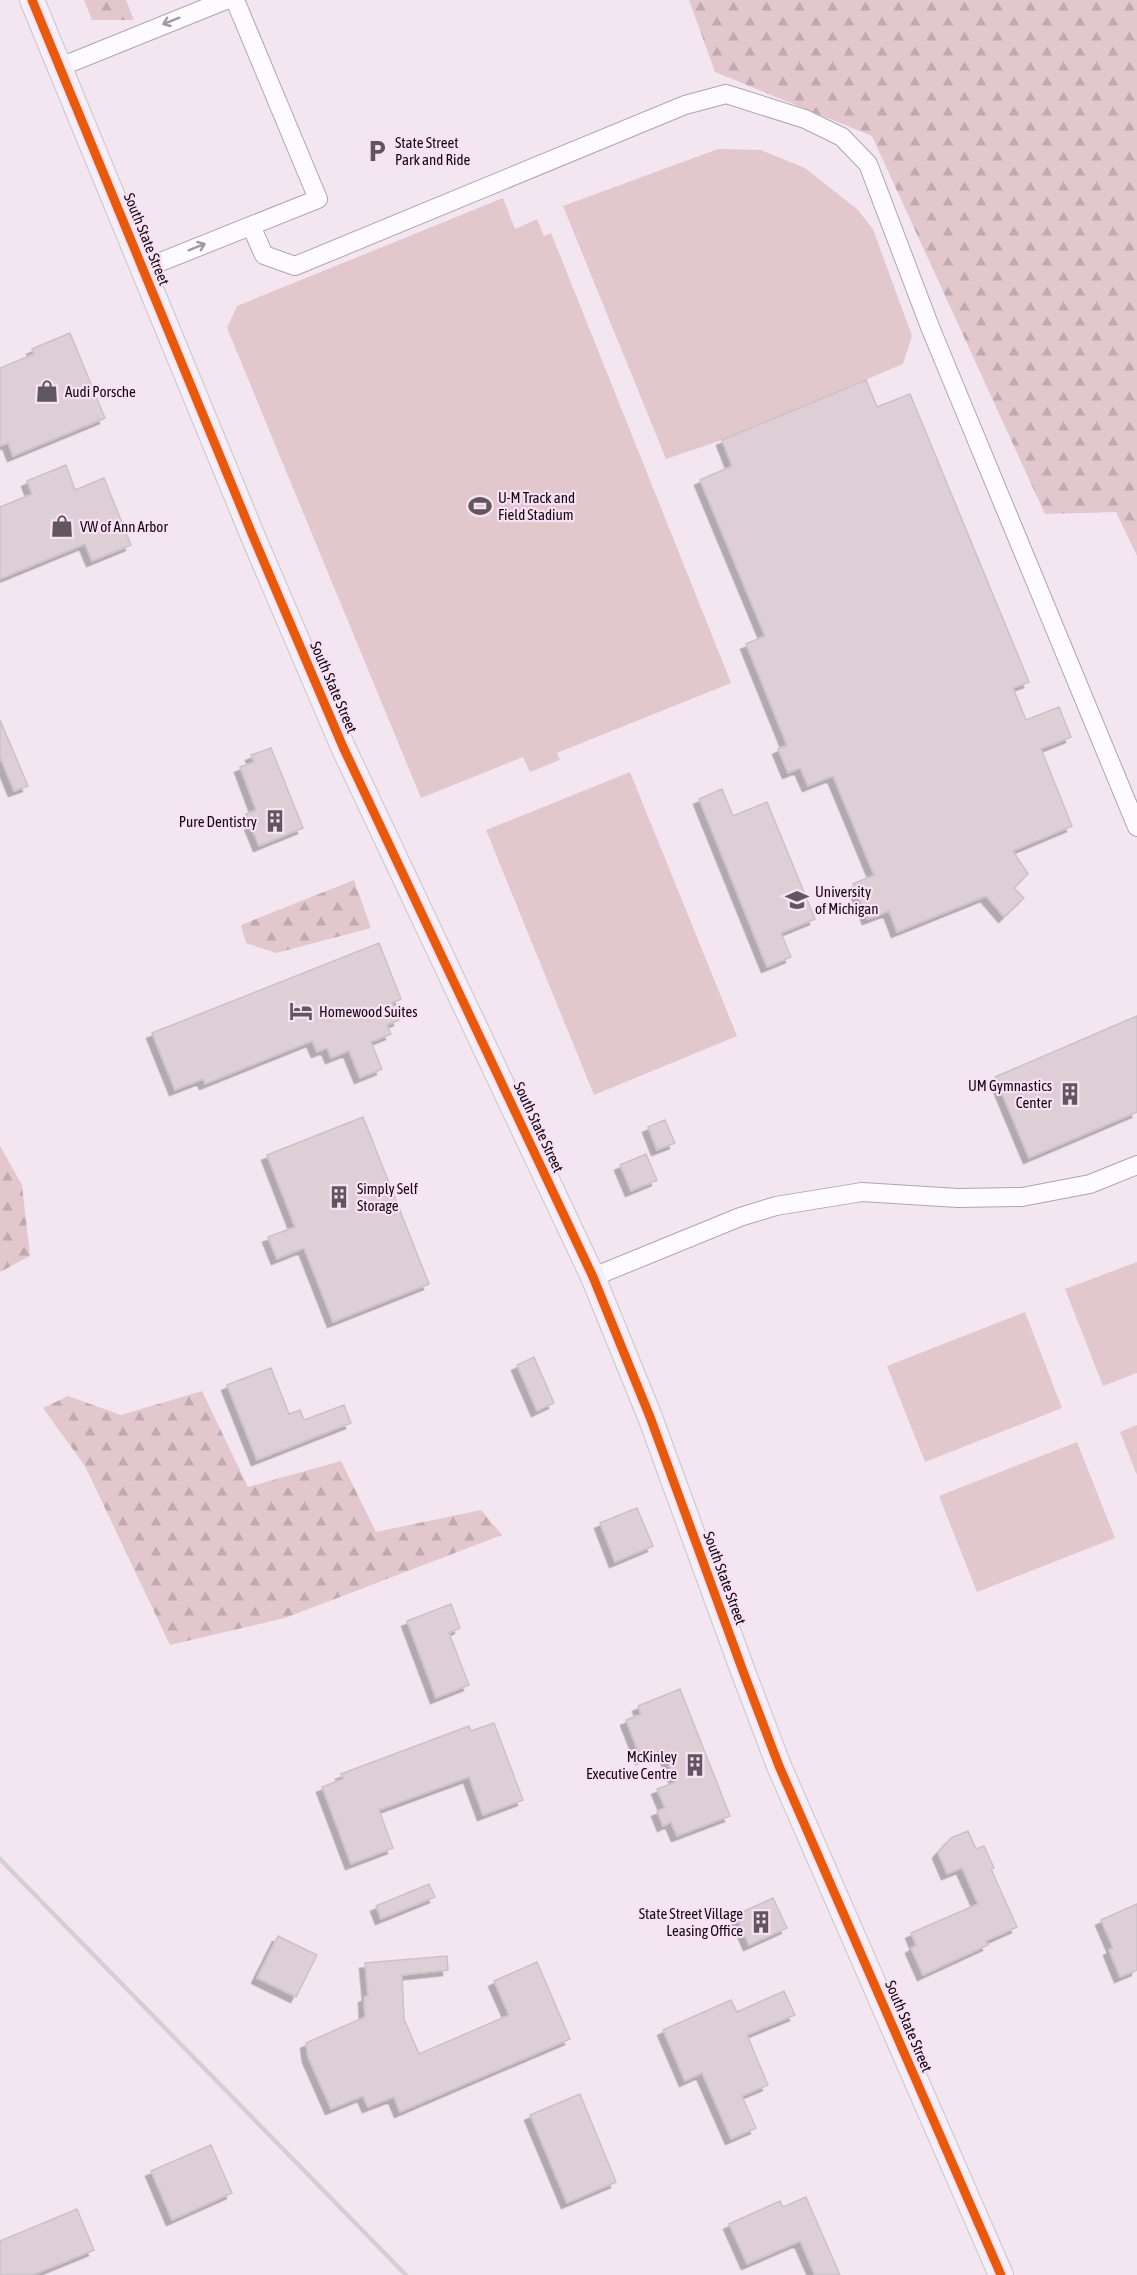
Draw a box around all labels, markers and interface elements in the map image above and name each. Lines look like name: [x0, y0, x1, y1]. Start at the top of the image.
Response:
one-way arrow: [163, 17, 181, 28]
place label: State Street Park and Ride: [395, 134, 471, 168]
parking icon: State Street Park and Ride: [364, 138, 390, 164]
street label: South State Street: [121, 190, 173, 288]
one-way arrow: [187, 241, 206, 252]
shop icon: Audi Porsche: [34, 378, 60, 404]
place label: Audi Porsche: [65, 383, 136, 400]
place label: U-M Track and Field Stadium: [498, 489, 575, 523]
sports icon: U-M Track and Field Stadium: [467, 493, 493, 519]
shop icon: VW of Ann Arbor: [49, 513, 75, 539]
place label: VW of Ann Arbor: [80, 518, 168, 535]
street label: South State Street: [307, 639, 361, 735]
building icon: Pure Dentistry: [262, 808, 288, 834]
place label: Pure Dentistry: [179, 813, 257, 830]
place label: University of Michigan: [815, 883, 878, 917]
school or university icon: University of Michigan: [784, 887, 810, 913]
hotel icon: Homewood Suites: [288, 998, 314, 1024]
place label: Homewood Suites: [319, 1003, 418, 1020]
place label: UM Gymnastics Center: [968, 1077, 1053, 1111]
street label: South State Street: [511, 1079, 567, 1175]
building icon: UM Gymnastics Center: [1057, 1081, 1083, 1107]
place label: Simply Self Storage: [357, 1180, 418, 1214]
building icon: Simply Self Storage: [326, 1184, 352, 1210]
street label: South State Street: [700, 1529, 750, 1627]
place label: McKinley Executive Centre: [586, 1748, 677, 1782]
building icon: McKinley Executive Centre: [682, 1752, 708, 1778]
place label: State Street Village Leasing Office: [639, 1905, 743, 1939]
building icon: State Street Village Leasing Office: [748, 1909, 774, 1935]
street label: South State Street: [882, 1978, 936, 2074]

